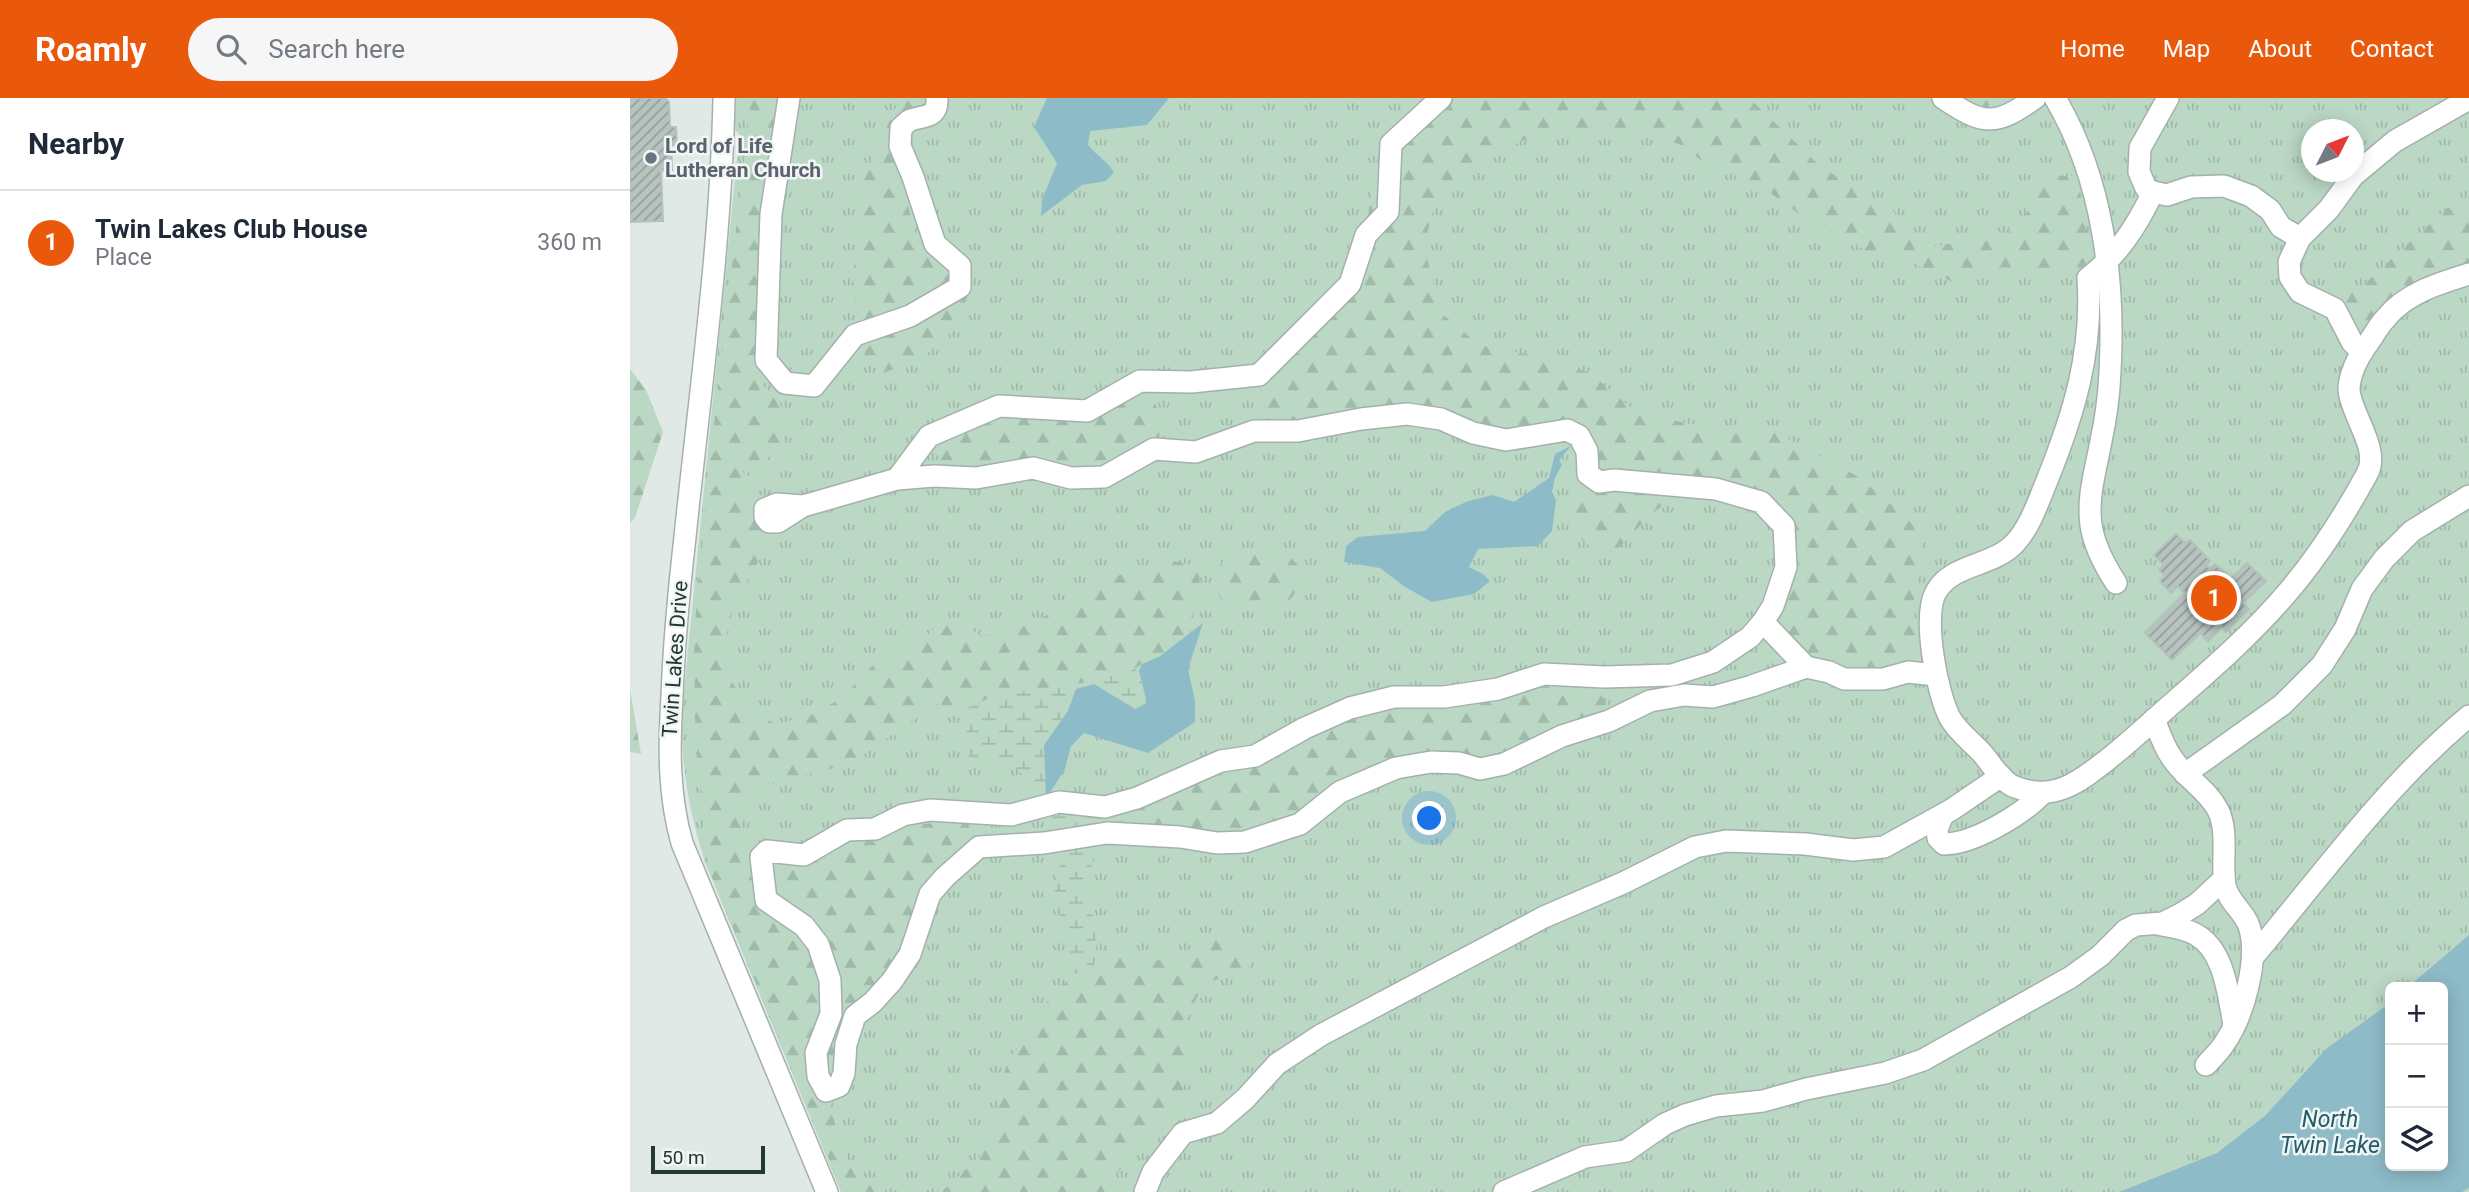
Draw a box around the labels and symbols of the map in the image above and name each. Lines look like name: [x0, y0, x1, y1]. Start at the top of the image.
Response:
north arrow: [2301, 119, 2364, 182]
place label: Lord of Life Lutheran Church: [665, 134, 821, 182]
marker: Lord of Life Lutheran Church: [643, 150, 659, 166]
pin: 1: [2191, 572, 2237, 624]
street label: Twin Lakes Drive: [658, 580, 692, 738]
your location: [1412, 801, 1446, 835]
water label: North Twin Lake: [2280, 1106, 2380, 1159]
scale bar: [651, 1143, 765, 1175]

